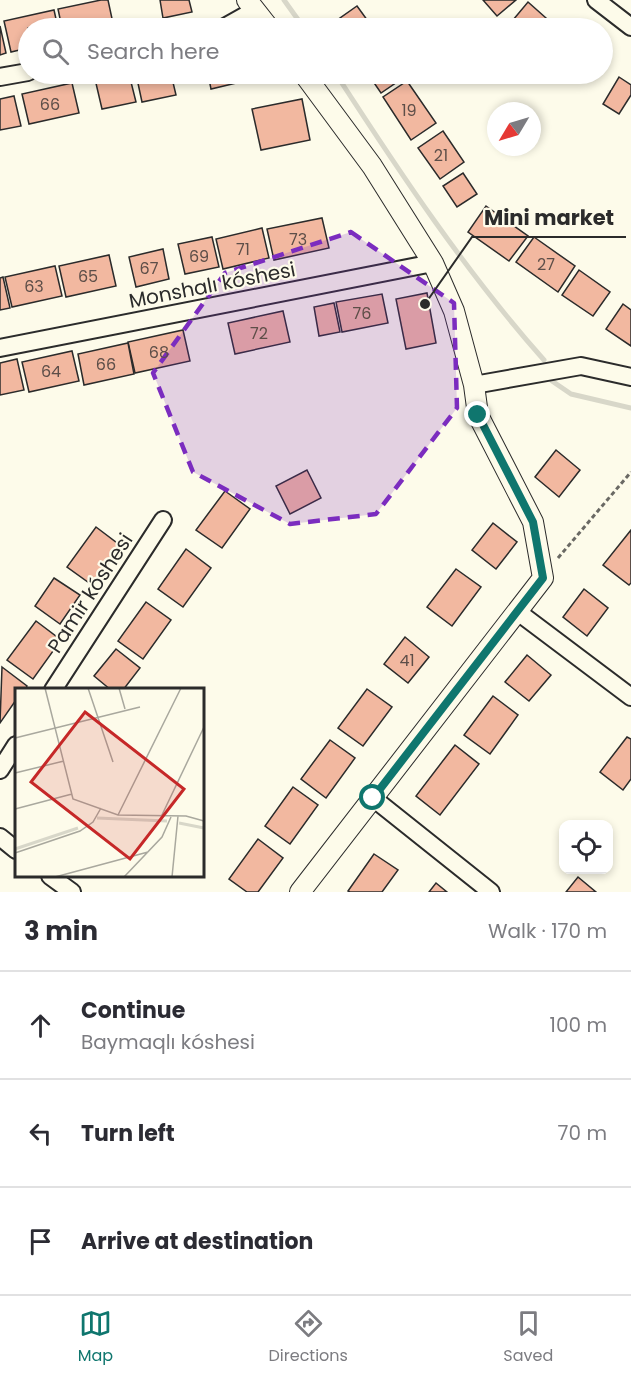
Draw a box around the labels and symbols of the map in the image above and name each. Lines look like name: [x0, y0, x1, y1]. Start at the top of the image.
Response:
house number: 66: [40, 93, 60, 116]
house number: 19: [401, 99, 417, 122]
north arrow: [487, 102, 541, 156]
house number: 21: [434, 144, 448, 167]
callout: Mini market: [472, 198, 626, 237]
text: Mini market: [484, 203, 614, 232]
house number: 73: [289, 228, 307, 251]
house number: 71: [236, 238, 250, 261]
house number: 69: [189, 245, 209, 268]
house number: 27: [537, 253, 555, 276]
street label: Monshalı kóshesi: [126, 255, 298, 315]
house number: 67: [140, 257, 159, 280]
house number: 65: [78, 265, 98, 288]
house number: 63: [24, 275, 44, 298]
house number: 76: [353, 302, 371, 325]
house number: 72: [250, 322, 268, 345]
house number: 68: [149, 341, 169, 364]
house number: 66: [96, 353, 116, 376]
house number: 64: [41, 360, 61, 383]
route end: [464, 401, 490, 427]
street label: Pamir kóshesi: [41, 528, 139, 658]
house number: 41: [399, 649, 415, 672]
inset map: [15, 688, 204, 877]
route start: [359, 784, 385, 810]

